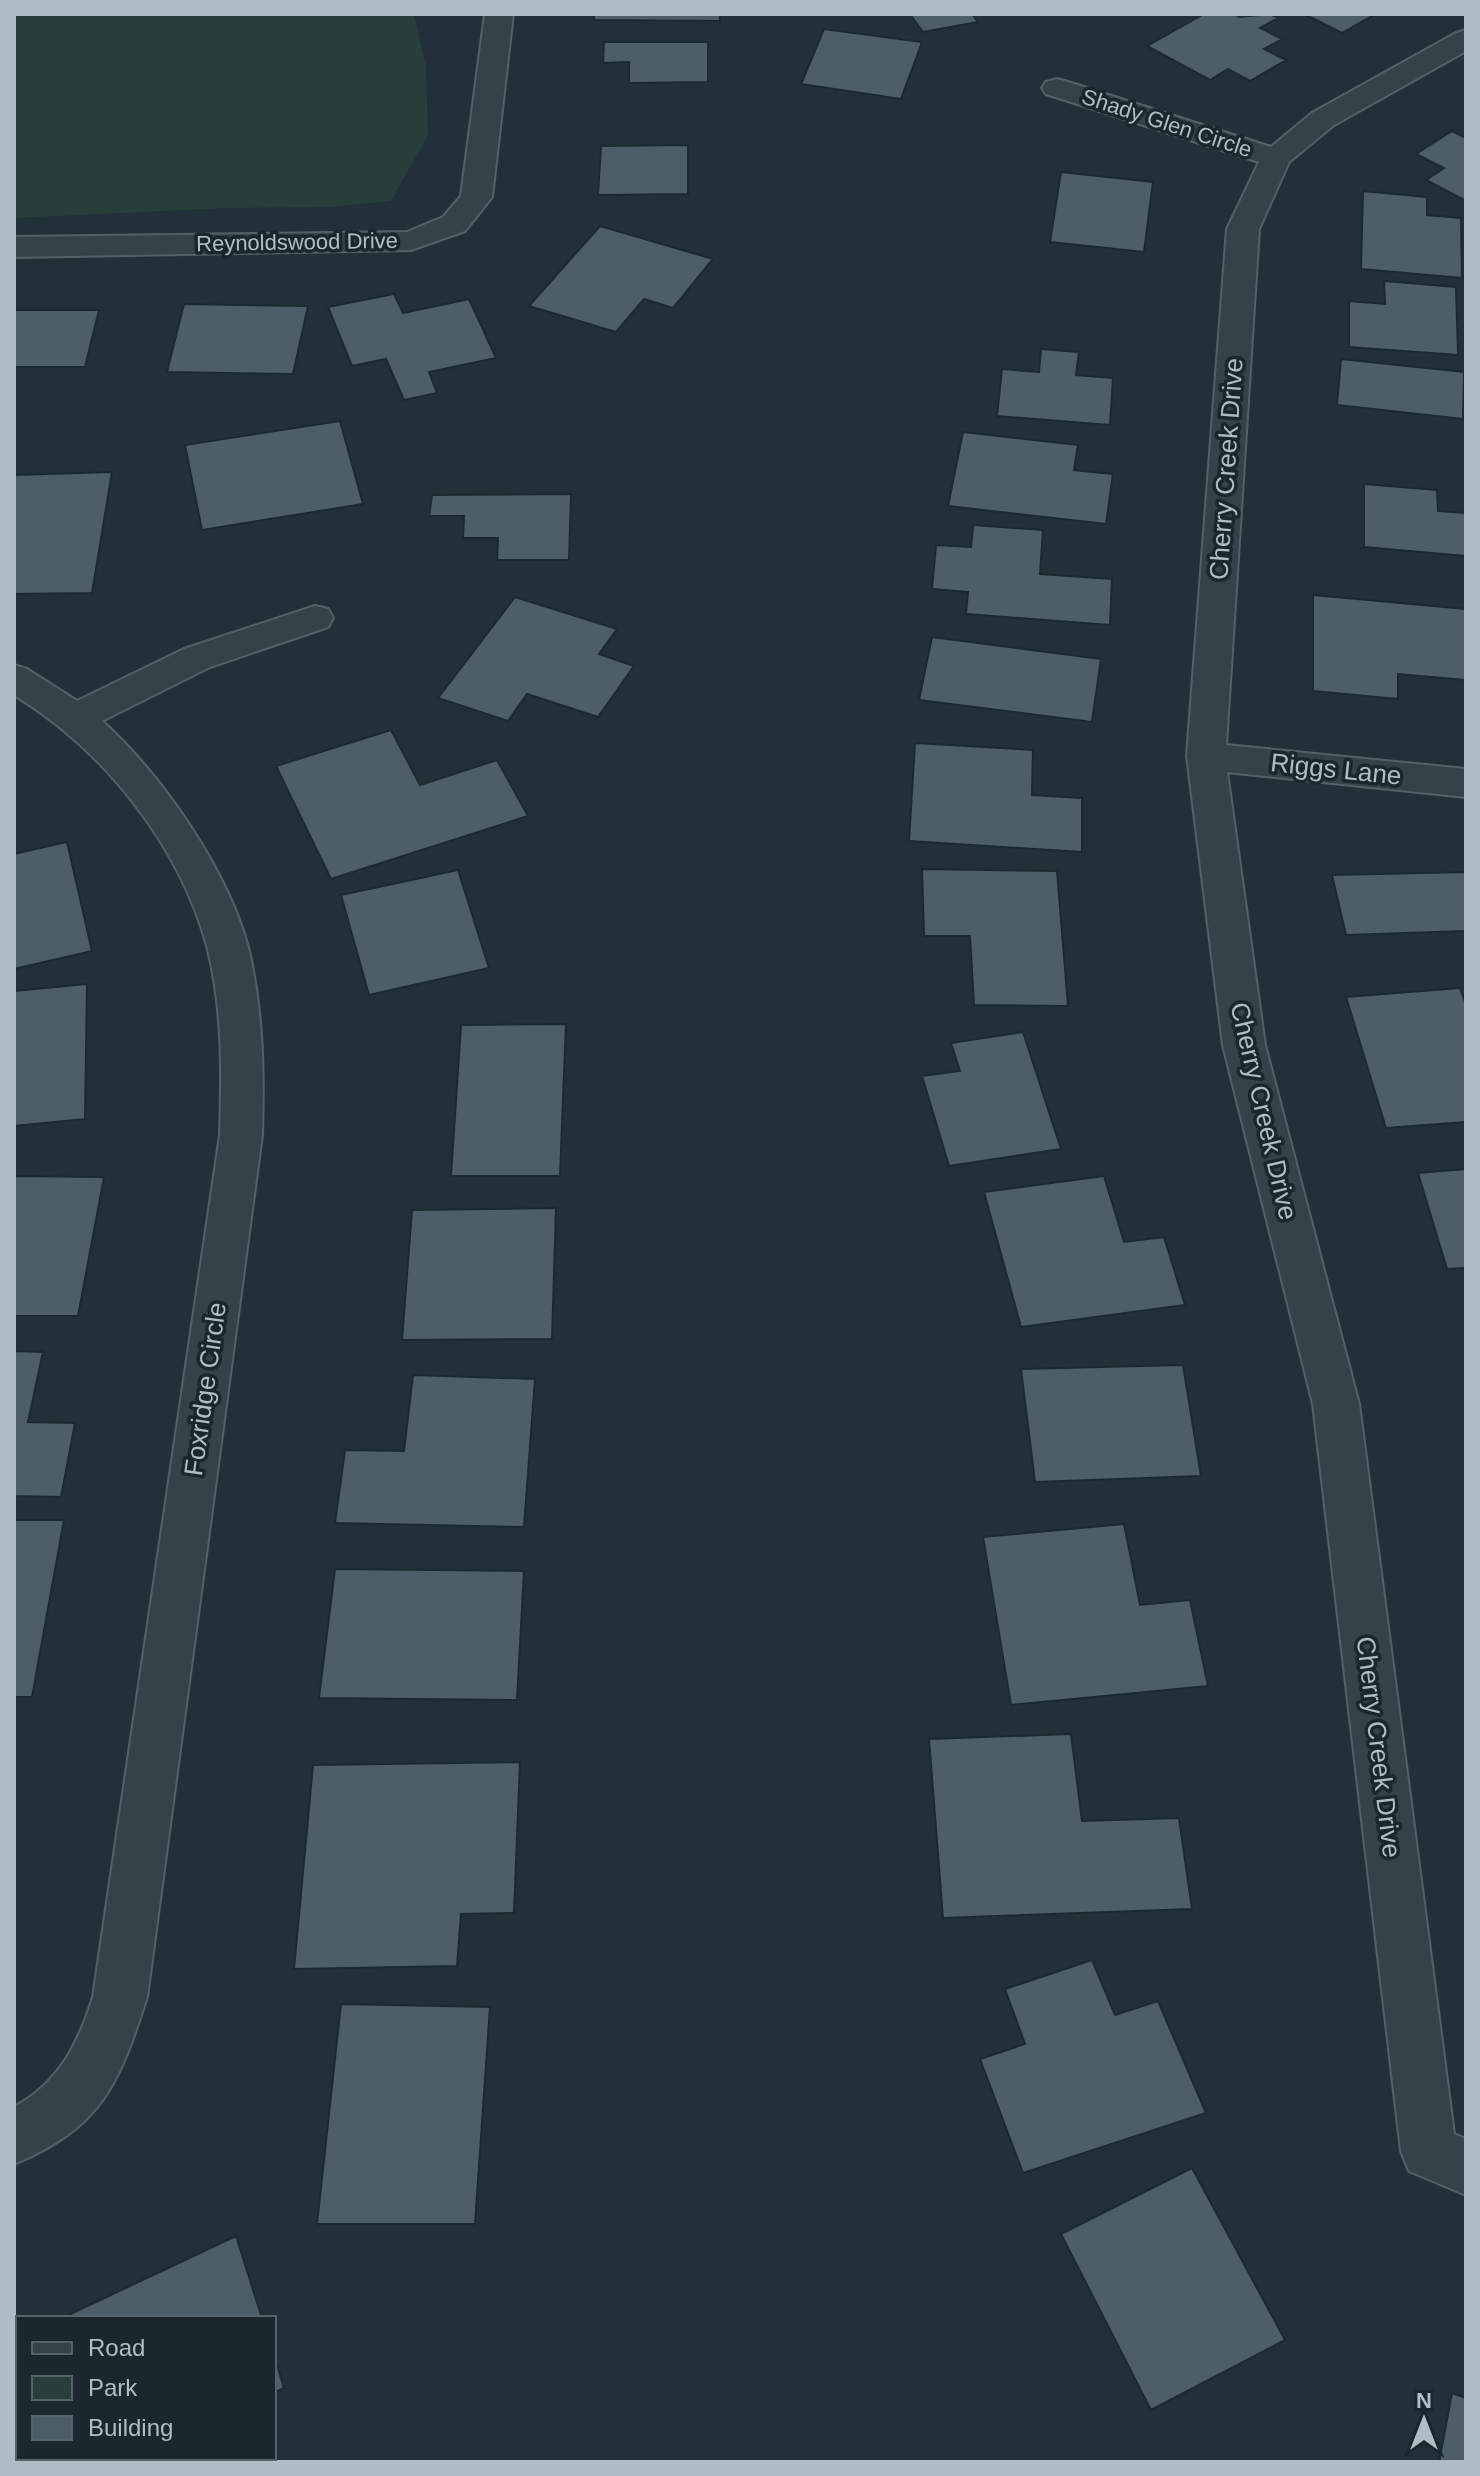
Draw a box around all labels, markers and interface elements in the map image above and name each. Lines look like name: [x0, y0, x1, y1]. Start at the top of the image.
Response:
street label: Shady Glen Circle: [1079, 84, 1255, 162]
street label: Reynoldswood Drive: [196, 228, 398, 256]
street label: Cherry Creek Drive: [1203, 357, 1249, 581]
street label: Riggs Lane: [1269, 747, 1403, 791]
street label: Cherry Creek Drive: [1224, 999, 1304, 1223]
street label: Foxridge Circle: [178, 1300, 232, 1478]
street label: Cherry Creek Drive: [1351, 1635, 1407, 1859]
legend: [16, 2316, 276, 2460]
text: Road: [88, 2334, 145, 2361]
text: Park: [88, 2374, 138, 2401]
north arrow: [1384, 2380, 1464, 2460]
text: N: [1416, 2388, 1432, 2413]
text: Building: [88, 2414, 173, 2441]

